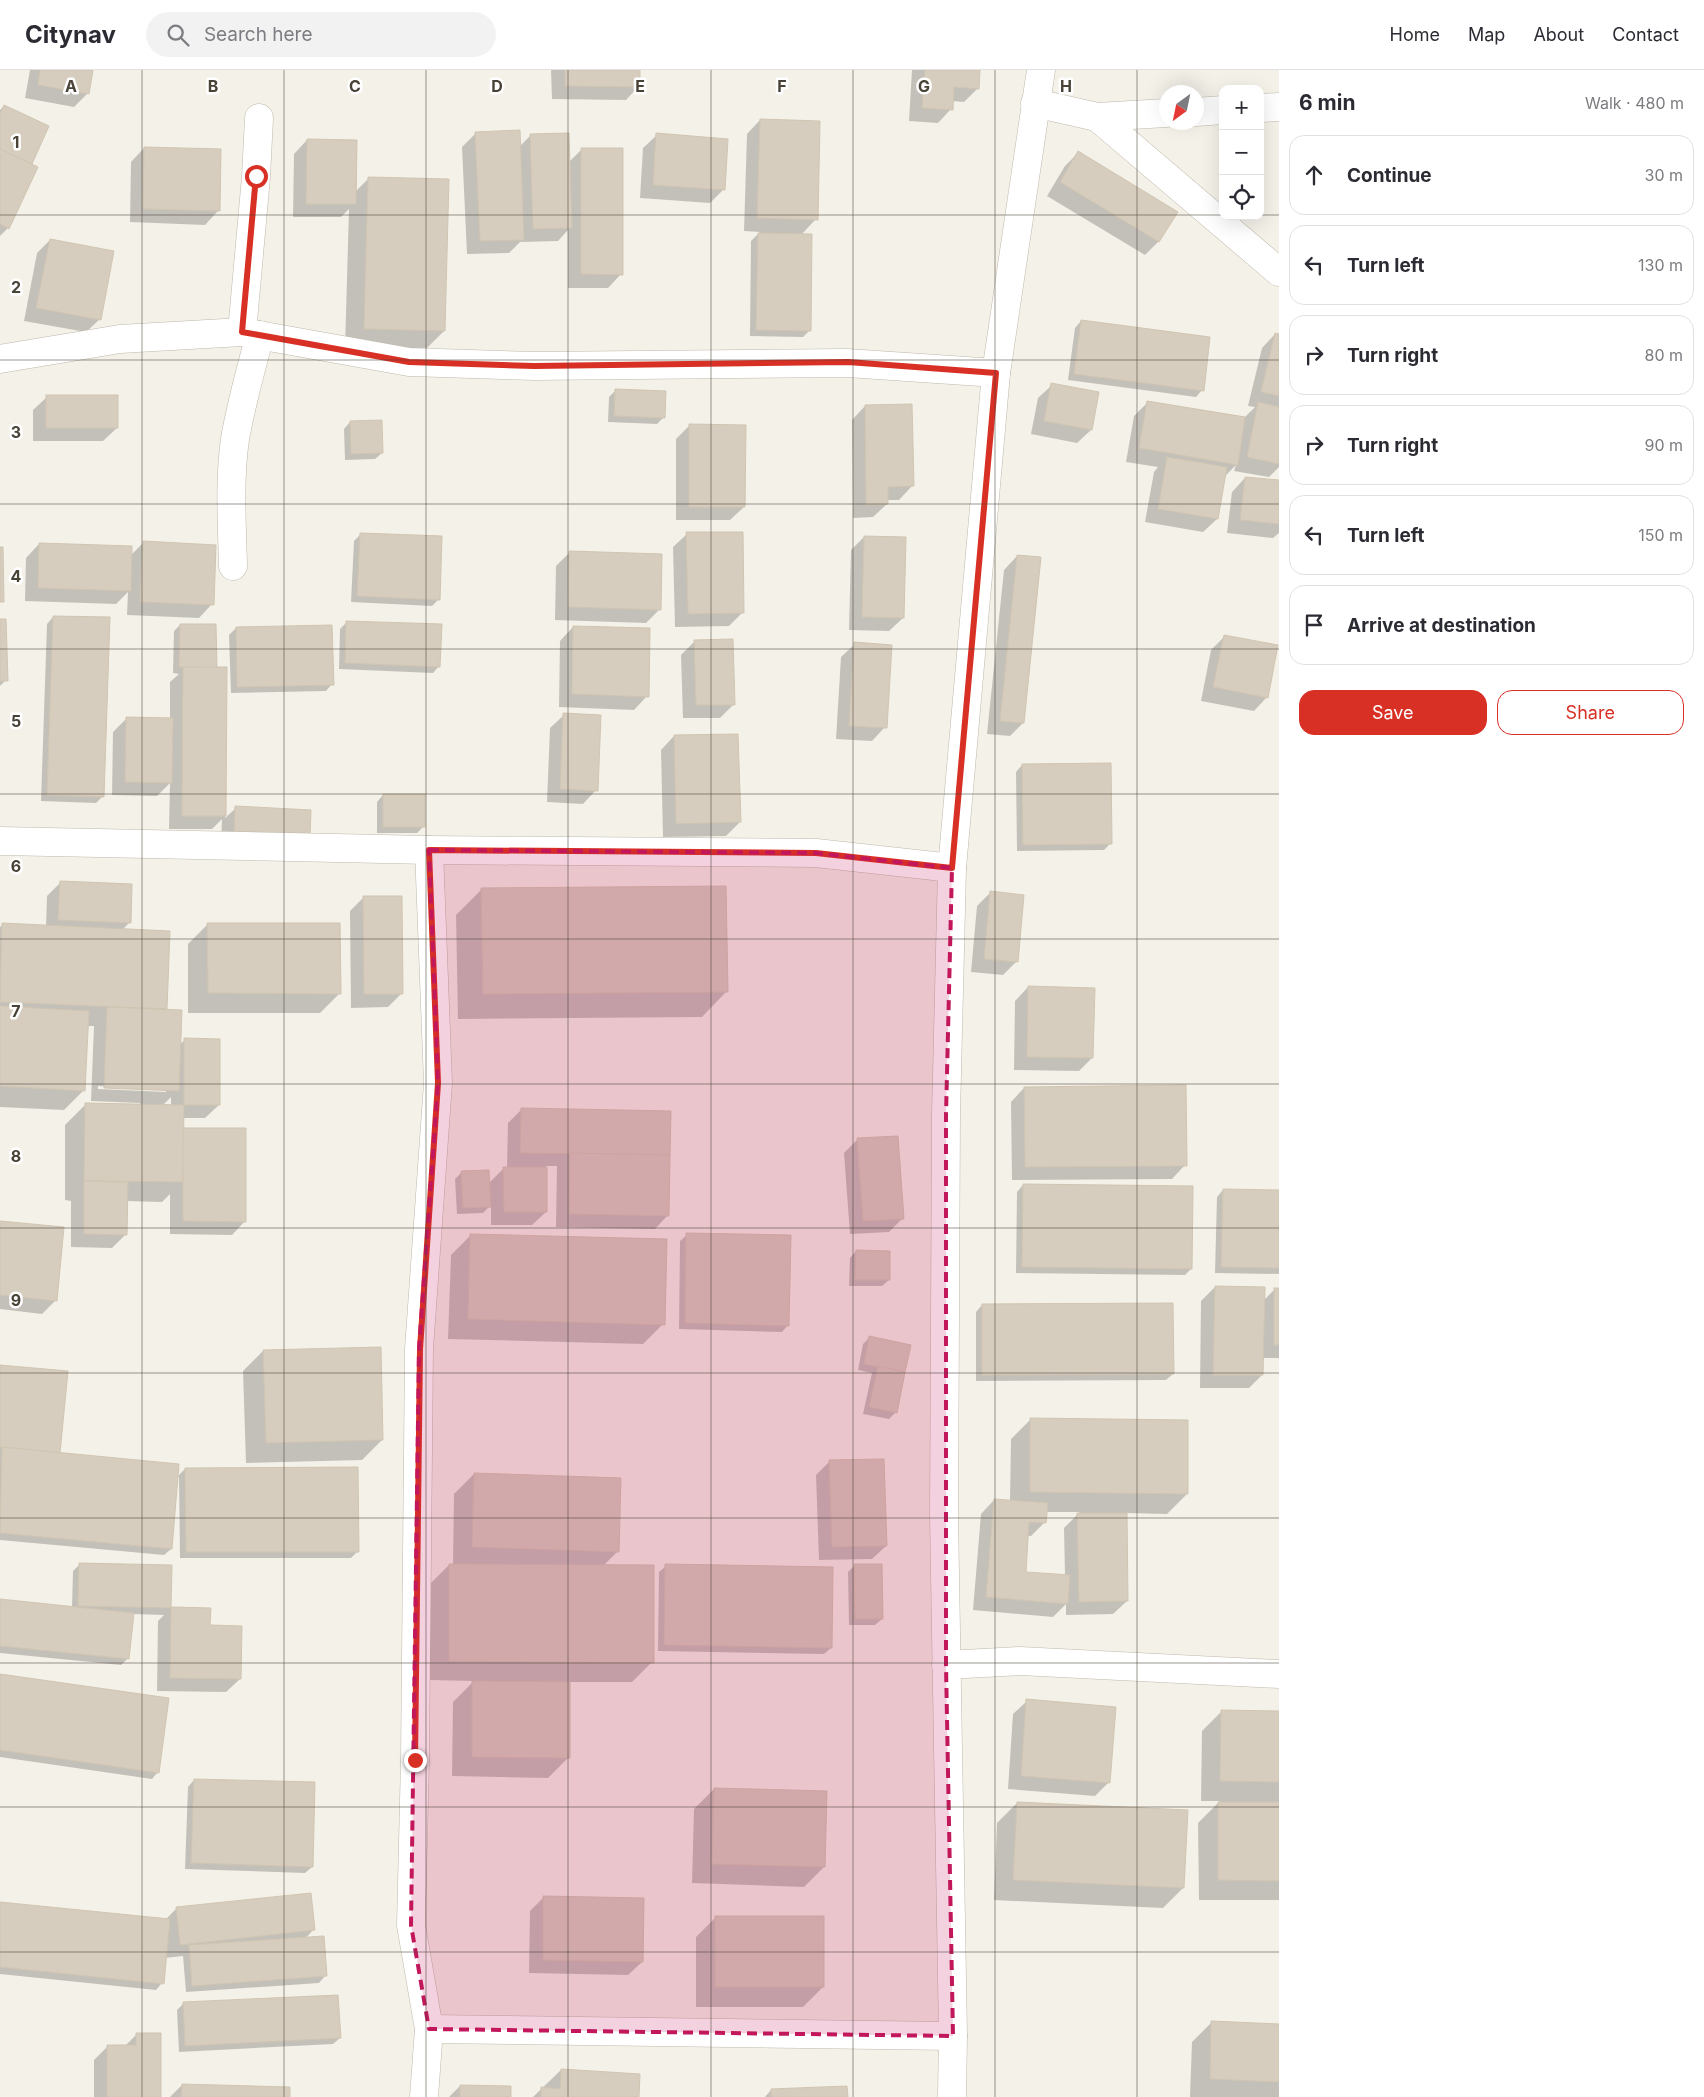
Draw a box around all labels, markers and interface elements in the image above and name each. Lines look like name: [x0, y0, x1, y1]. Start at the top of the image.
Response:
search box: [146, 12, 496, 57]
text: Citynav: [25, 20, 116, 49]
icon: search: [164, 21, 192, 49]
text: Search here: [204, 23, 313, 46]
text: Home: [1390, 24, 1440, 45]
text: Map: [1468, 24, 1505, 45]
text: About: [1533, 24, 1584, 45]
text: Contact: [1612, 24, 1679, 45]
text: A: [65, 76, 77, 96]
text: B: [208, 76, 218, 96]
text: C: [349, 76, 361, 96]
text: D: [491, 76, 503, 96]
text: E: [635, 76, 645, 96]
text: F: [777, 76, 787, 96]
text: G: [918, 76, 930, 96]
text: H: [1060, 76, 1072, 96]
north arrow: [1159, 85, 1204, 130]
map controls: [1219, 85, 1264, 220]
button: +: [1219, 85, 1264, 130]
text: 6 min: [1299, 90, 1356, 115]
text: Walk · 480 m: [1585, 93, 1684, 113]
button: −: [1219, 130, 1264, 175]
text: 1: [13, 132, 19, 152]
icon: ahead: [1300, 161, 1328, 189]
text: Continue: [1347, 164, 1432, 187]
route start: [245, 165, 268, 188]
text: 30 m: [1645, 165, 1683, 185]
button: locate: [1219, 175, 1264, 220]
icon: left: [1300, 251, 1328, 279]
text: Turn left: [1347, 254, 1425, 277]
text: 130 m: [1638, 255, 1683, 275]
text: 2: [11, 277, 21, 297]
icon: right: [1300, 341, 1328, 369]
text: Turn right: [1347, 344, 1438, 367]
text: 80 m: [1644, 345, 1683, 365]
text: 3: [11, 422, 21, 442]
icon: right: [1300, 431, 1328, 459]
text: Turn right: [1347, 434, 1438, 457]
text: 90 m: [1644, 435, 1683, 455]
icon: left: [1300, 521, 1328, 549]
text: Turn left: [1347, 524, 1425, 547]
text: 150 m: [1638, 525, 1683, 545]
text: 4: [11, 566, 22, 586]
icon: arrive: [1300, 611, 1328, 639]
text: Arrive at destination: [1347, 614, 1536, 637]
button: Save: [1299, 690, 1487, 735]
button: Share: [1497, 690, 1684, 735]
text: 5: [11, 711, 21, 731]
text: 6: [11, 856, 21, 876]
text: 7: [11, 1001, 21, 1021]
text: 8: [11, 1146, 21, 1166]
text: 9: [11, 1290, 21, 1310]
route end: [404, 1749, 427, 1772]

